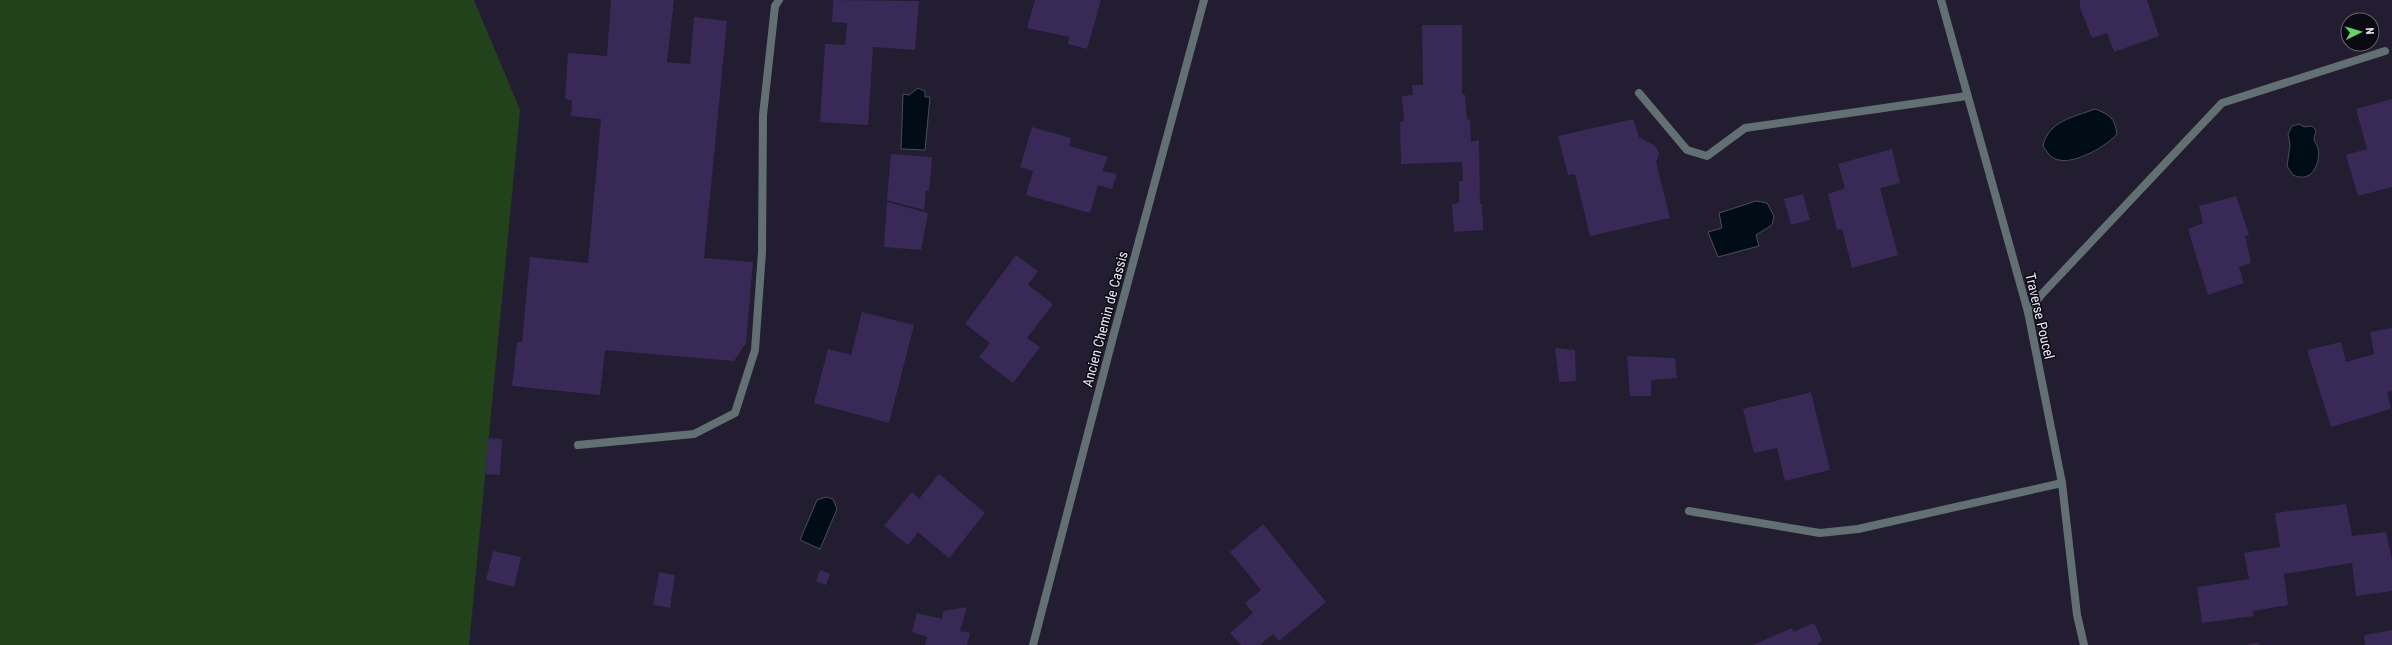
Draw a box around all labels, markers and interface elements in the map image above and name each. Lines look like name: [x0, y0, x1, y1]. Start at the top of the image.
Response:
north arrow: [2340, 12, 2380, 52]
text: N: [2363, 27, 2376, 35]
street label: Ancien Chemin de Cassis: [1079, 249, 1131, 389]
street label: Traverse Poucel: [2022, 271, 2058, 361]

